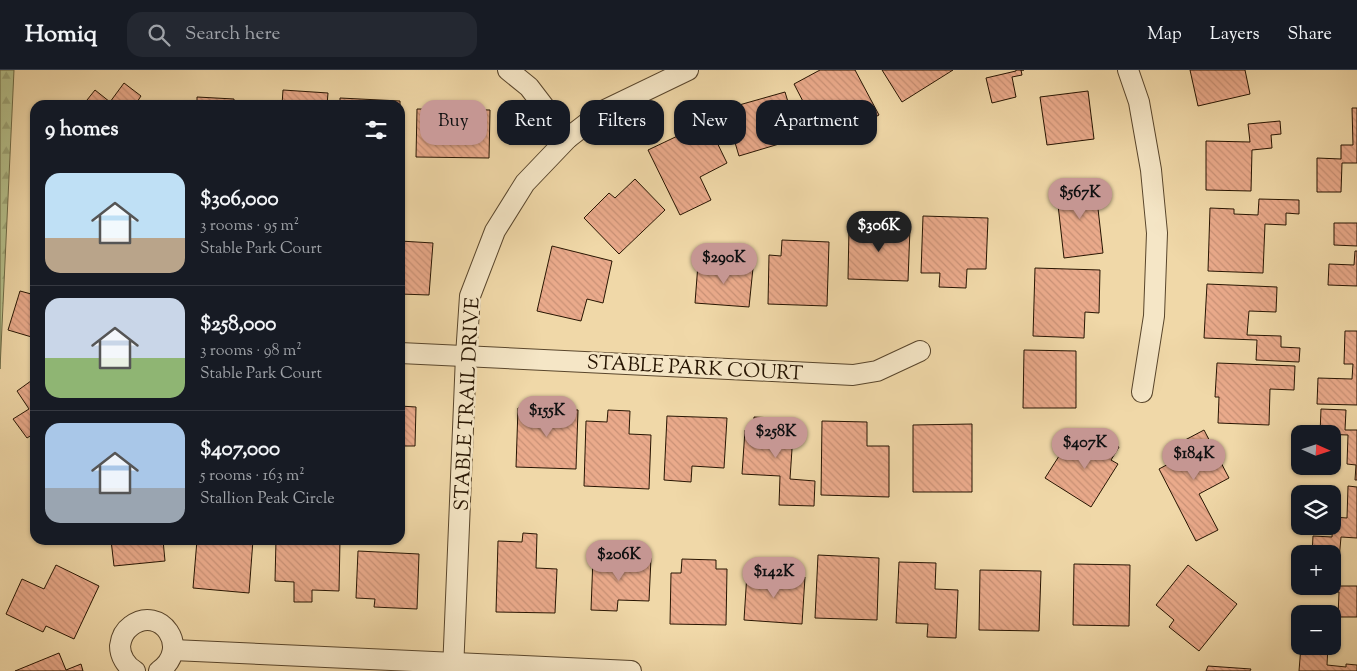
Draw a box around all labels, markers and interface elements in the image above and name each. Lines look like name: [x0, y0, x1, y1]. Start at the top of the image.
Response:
search box: [127, 12, 477, 57]
text: Homiq: [25, 18, 97, 52]
icon: search: [145, 21, 173, 49]
text: Search here: [185, 21, 280, 48]
text: Map: [1147, 22, 1182, 48]
text: Layers: [1210, 22, 1260, 48]
text: Share: [1288, 22, 1332, 48]
chip: Buy: [420, 100, 487, 145]
chip: Rent: [497, 100, 570, 145]
chip: Filters: [580, 100, 664, 145]
chip: New: [674, 100, 746, 145]
chip: Apartment: [756, 100, 877, 145]
text: 9 homes: [45, 115, 118, 145]
icon: filters: [362, 116, 390, 144]
pin: $567K: [1045, 178, 1115, 220]
text: $567K: [1059, 182, 1101, 205]
text: $306,000: [200, 185, 279, 215]
icon: home: [85, 193, 145, 253]
pin: $306K: [844, 210, 914, 253]
text: 3 rooms · 95 m²: [200, 215, 299, 238]
text: $306K: [858, 215, 900, 238]
text: Stable Park Court: [200, 238, 322, 261]
pin: $290K: [689, 242, 759, 285]
text: $290K: [702, 247, 746, 270]
street label: STABLE TRAIL DRIVE: [448, 297, 489, 512]
text: $258,000: [200, 310, 276, 340]
icon: home: [85, 318, 145, 378]
text: 3 rooms · 98 m²: [200, 340, 302, 363]
street label: STABLE PARK COURT: [586, 349, 804, 390]
text: Stable Park Court: [200, 363, 322, 386]
pin: $155K: [512, 396, 582, 438]
text: $155K: [529, 400, 565, 423]
pin: $258K: [741, 416, 811, 459]
text: $258K: [755, 421, 797, 444]
north arrow: [1291, 425, 1341, 475]
map controls: [1291, 425, 1341, 655]
pin: $407K: [1050, 428, 1120, 470]
text: $407K: [1063, 432, 1107, 455]
text: $407,000: [200, 435, 280, 465]
pin: $184K: [1159, 438, 1229, 481]
icon: home: [85, 443, 145, 503]
text: $184K: [1173, 443, 1215, 466]
text: 5 rooms · 163 m²: [200, 465, 305, 488]
button: layers: [1291, 485, 1341, 535]
text: Stallion Peak Circle: [200, 488, 335, 511]
pin: $206K: [584, 540, 654, 582]
text: $206K: [597, 544, 641, 567]
button: +: [1291, 545, 1341, 595]
pin: $142K: [739, 556, 809, 599]
text: $142K: [753, 561, 795, 584]
button: −: [1291, 605, 1341, 655]

